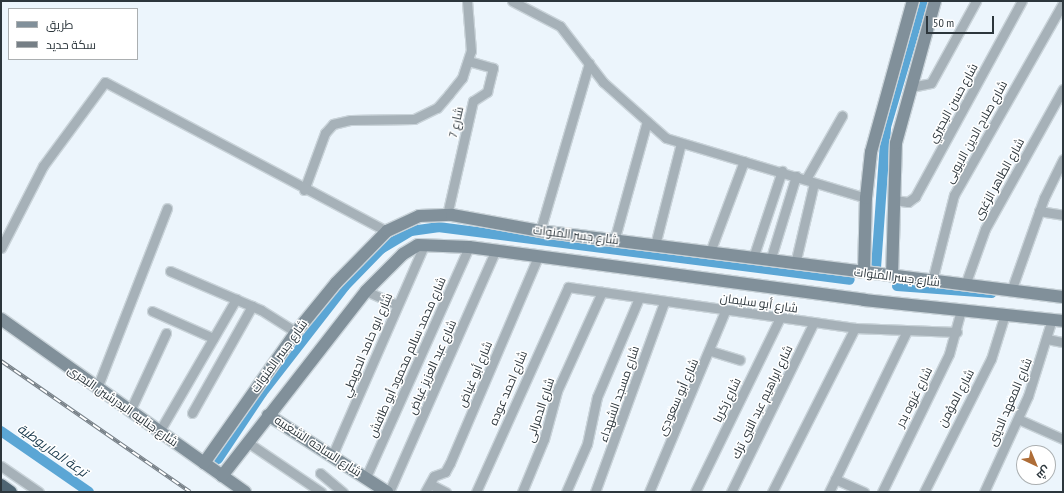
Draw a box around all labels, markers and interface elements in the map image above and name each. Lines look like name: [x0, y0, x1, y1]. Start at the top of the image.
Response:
legend: [8, 8, 138, 60]
scale bar: [928, 8, 996, 34]
text: 50 m: [933, 15, 954, 30]
text: طريق: [46, 17, 73, 32]
text: سكة حديد: [46, 37, 96, 52]
street label: شارع حسن البحيري: [925, 61, 981, 145]
street label: شارع صلاح الدين الايوبى: [942, 78, 1010, 186]
street label: شارع 7: [445, 105, 467, 139]
street label: شارع الطاهر الزغبى: [971, 136, 1027, 222]
street label: شارع جسر المنوات: [532, 223, 620, 247]
street label: شارع جسر المنوات: [853, 265, 941, 289]
street label: شارع محمد سالم محمود أبو طافش: [365, 275, 449, 439]
street label: شارع أبو سليمان: [719, 290, 799, 316]
street label: شارع ابو حامد الحويطي: [338, 291, 396, 399]
street label: شارع جسر المنوات: [248, 317, 310, 395]
street label: شارع عبد العزيز غياض: [405, 318, 459, 416]
street label: شارع أبو غياض: [455, 339, 495, 409]
street label: شارع ابراهيم عبد النبى ترك: [728, 343, 796, 461]
street label: شارع مسجد الشهداء: [596, 344, 642, 444]
street label: شارع احمد عوده: [486, 349, 530, 427]
street label: شارع أبو سعودى: [655, 356, 701, 438]
street label: شارع المعهد الدينى: [985, 356, 1035, 448]
street label: شارع جنابيه البدرشين البحرى: [65, 362, 181, 450]
street label: شارع غزوه بدر: [893, 365, 935, 429]
street label: شارع المؤمن: [935, 367, 977, 429]
street label: شارع زكريا: [710, 375, 744, 425]
street label: شارع الدمرانى: [523, 376, 557, 444]
street label: شارع الساحه الشعبيه: [272, 413, 364, 479]
water label: ترعة الماريوطية: [14, 421, 90, 481]
north arrow: [1016, 445, 1056, 485]
text: ش: [1034, 463, 1054, 483]

